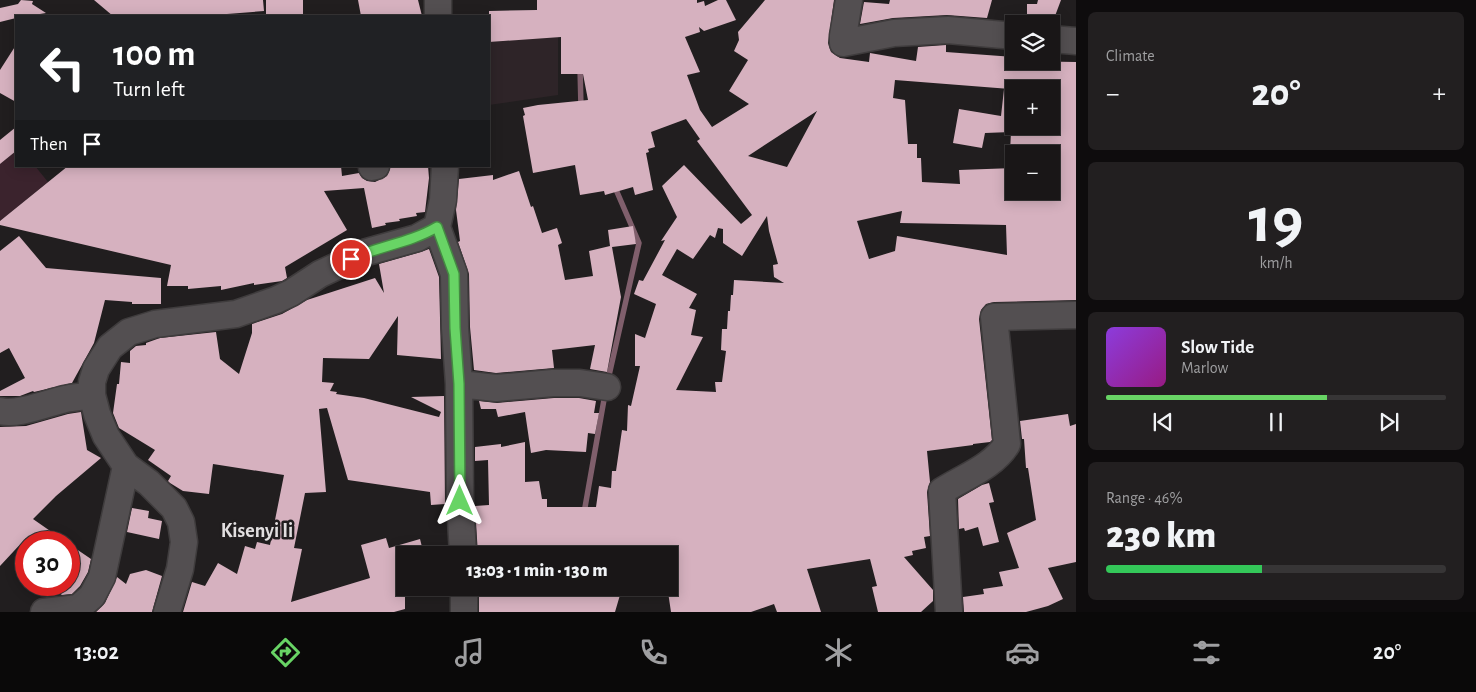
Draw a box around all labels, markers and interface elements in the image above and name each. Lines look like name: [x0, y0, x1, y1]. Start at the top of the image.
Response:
map controls: [1005, 15, 1060, 200]
button: layers: [1005, 15, 1060, 70]
icon: left: [30, 35, 95, 100]
text: 100 m: [113, 37, 196, 72]
text: Climate: [1106, 48, 1155, 64]
text: 20°: [1252, 75, 1300, 113]
text: Turn left: [113, 78, 185, 100]
button: +: [1005, 80, 1060, 135]
text: −: [1106, 80, 1119, 108]
text: +: [1433, 80, 1446, 108]
icon: arrive: [78, 130, 106, 158]
text: Then: [30, 135, 68, 154]
button: −: [1005, 145, 1060, 200]
text: 19: [1249, 189, 1303, 254]
pin: [330, 238, 372, 280]
icon: arrive: [337, 245, 365, 273]
text: km/h: [1259, 255, 1293, 271]
text: Slow Tide: [1181, 338, 1254, 357]
text: Marlow: [1181, 360, 1228, 376]
icon: previous: [1149, 408, 1177, 436]
icon: pause: [1262, 408, 1290, 436]
icon: next: [1375, 408, 1403, 436]
position arrow: [433, 474, 485, 526]
text: Range · 46%: [1106, 490, 1183, 506]
text: 230 km: [1106, 517, 1216, 555]
district label: Kisenyi Ii: [221, 521, 293, 541]
speed limit sign: 30: [15, 531, 80, 596]
text: 13:03 · 1 min · 130 m: [466, 561, 608, 580]
icon: directions: [268, 635, 303, 670]
icon: music: [452, 635, 487, 670]
icon: phone: [636, 635, 671, 670]
icon: climate: [821, 635, 856, 670]
icon: car: [1005, 635, 1040, 670]
icon: filters: [1189, 635, 1224, 670]
text: 13:02: [75, 641, 119, 663]
text: 20°: [1373, 641, 1401, 663]

